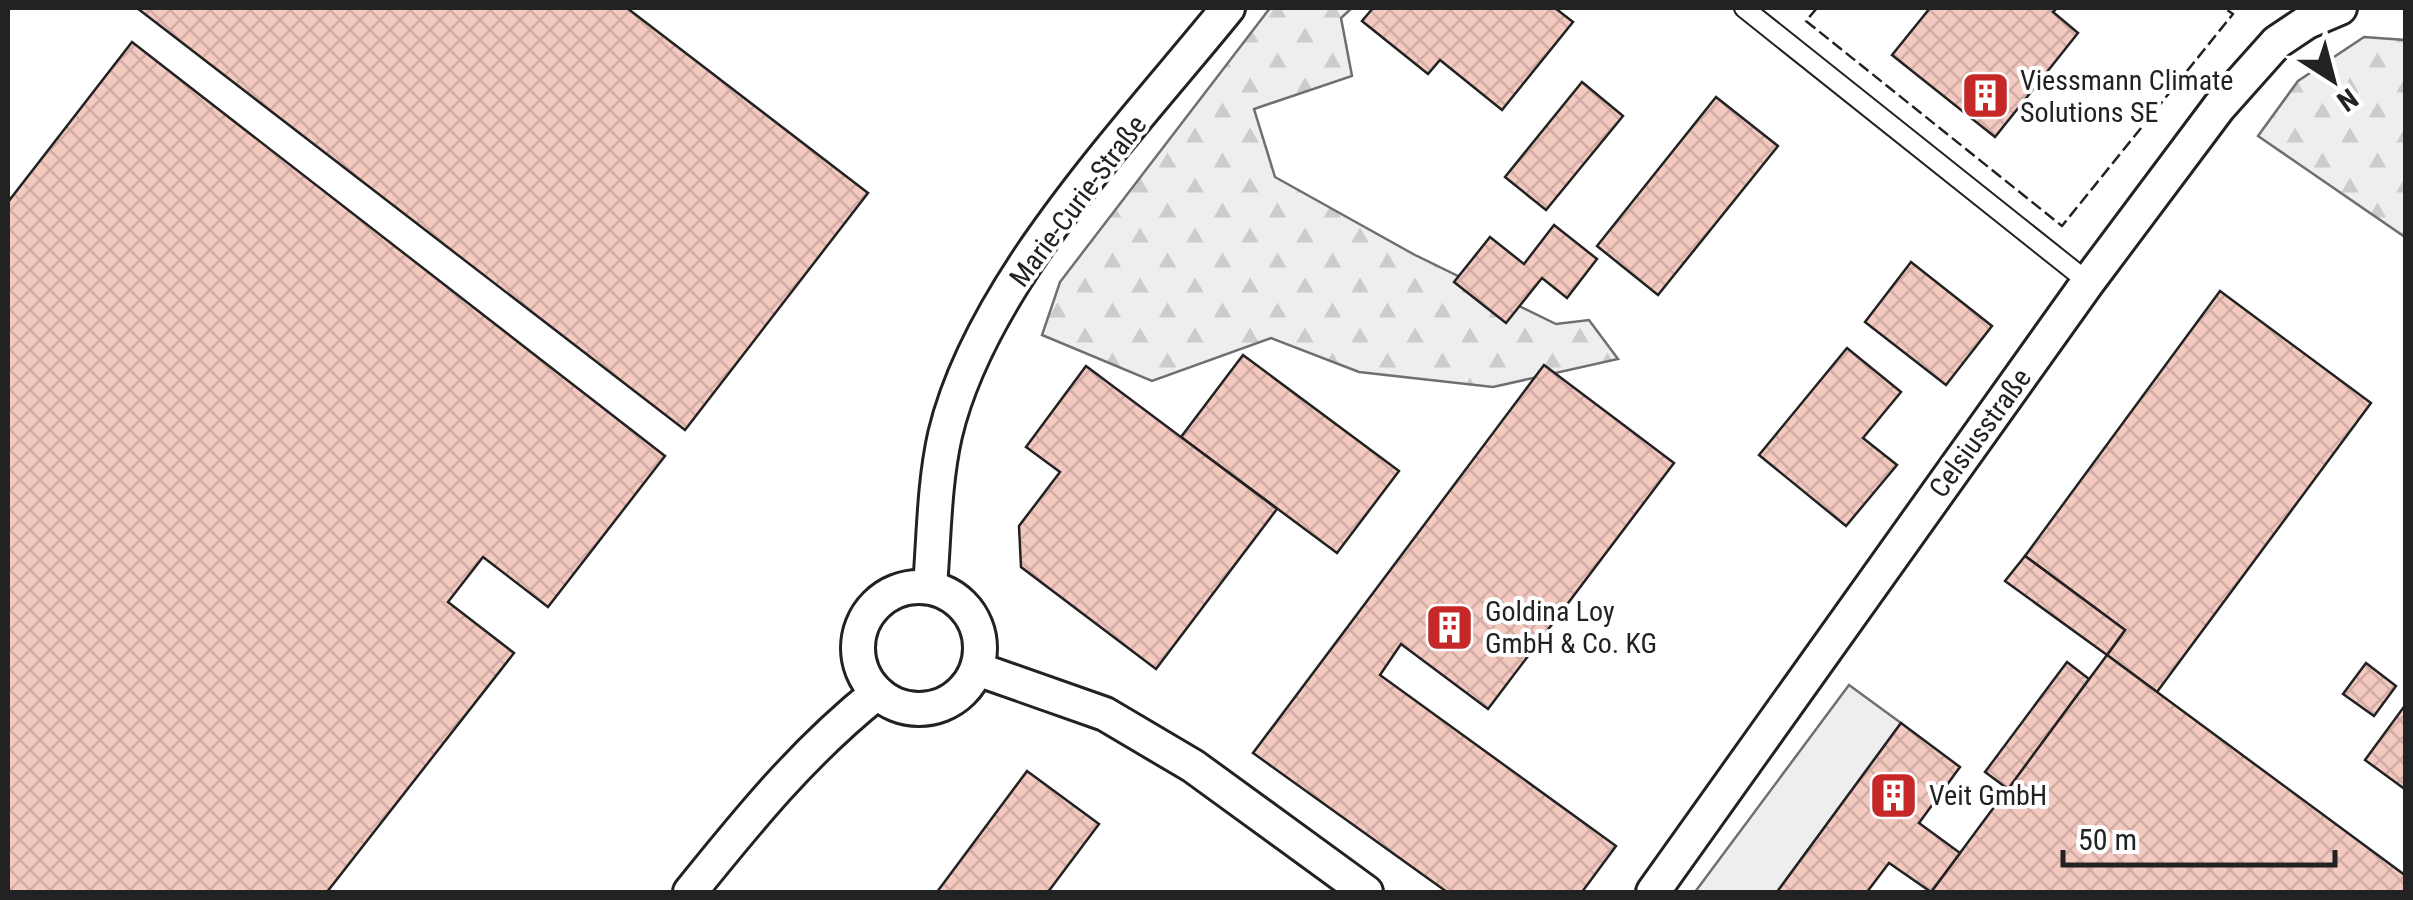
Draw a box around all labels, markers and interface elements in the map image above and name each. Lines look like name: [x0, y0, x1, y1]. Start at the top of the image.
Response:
north arrow: [2283, 30, 2383, 130]
place label: Viessmann Climate Solutions SE: [2020, 64, 2233, 129]
building icon: Viessmann Climate Solutions SE: [1959, 70, 2011, 122]
text: N: [2331, 81, 2364, 118]
street label: Marie-Curie-Straße: [1003, 109, 1153, 293]
street label: Celsiusstraße: [1922, 362, 2038, 504]
place label: Goldina Loy GmbH & Co. KG: [1485, 595, 1657, 660]
building icon: Goldina Loy GmbH & Co. KG: [1424, 601, 1476, 653]
building icon: Veit GmbH: [1868, 769, 1920, 821]
place label: Veit GmbH: [1929, 779, 2047, 812]
scale bar: [2063, 805, 2336, 867]
text: 50 m: [2078, 822, 2137, 857]

